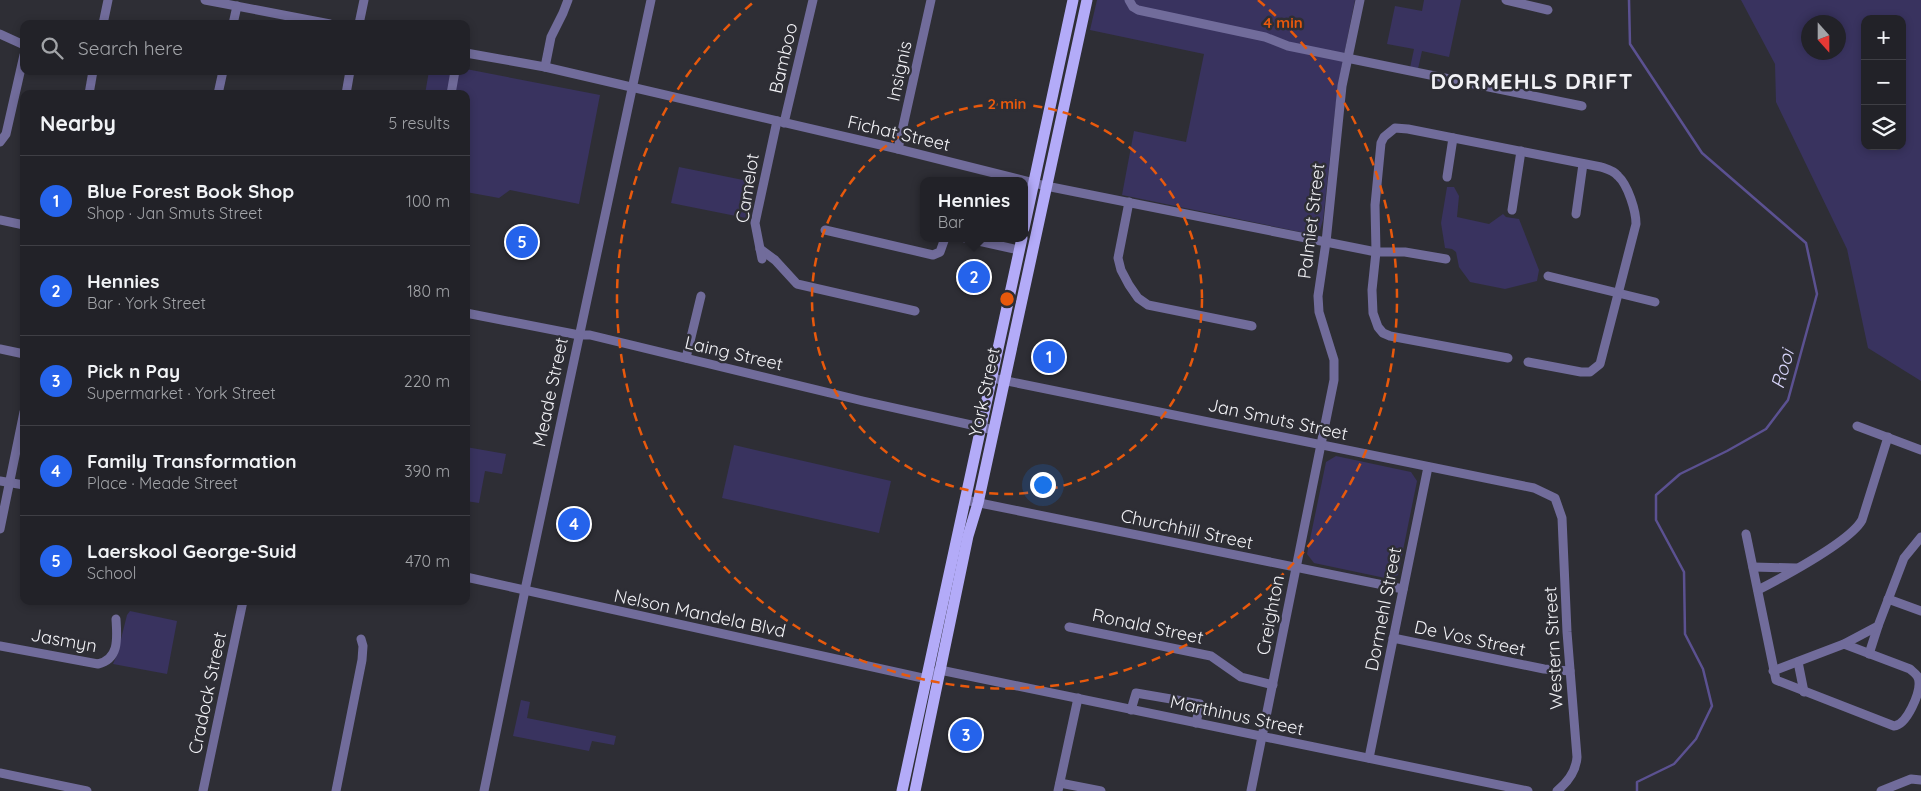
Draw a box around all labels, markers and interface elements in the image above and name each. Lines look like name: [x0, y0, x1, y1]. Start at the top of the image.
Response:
text: 4 min: [1263, 13, 1303, 32]
north arrow: [1801, 15, 1846, 60]
map controls: [1861, 15, 1906, 150]
button: +: [1861, 15, 1906, 60]
search box: [20, 20, 470, 75]
street label: Bamboo: [764, 20, 802, 96]
icon: search: [38, 34, 66, 62]
text: Search here: [78, 36, 183, 60]
street label: Insignis: [881, 39, 917, 103]
button: −: [1861, 60, 1906, 105]
district label: DORMEHLS DRIFT: [1431, 67, 1633, 95]
text: 2 min: [987, 94, 1027, 113]
button: layers: [1861, 105, 1906, 150]
text: Nearby: [40, 110, 116, 136]
street label: Fichat Street: [845, 110, 953, 156]
text: 5 results: [389, 113, 450, 133]
street label: Camelot: [730, 152, 764, 224]
street label: Palmiet Street: [1292, 162, 1330, 280]
popup: [920, 177, 1028, 242]
text: Blue Forest Book Shop: [87, 179, 294, 203]
text: Hennies: [938, 188, 1010, 212]
text: 1: [53, 191, 59, 211]
text: 100 m: [406, 191, 450, 211]
text: Shop · Jan Smuts Street: [87, 203, 263, 223]
text: Bar: [938, 212, 964, 232]
pin: 5: [506, 223, 538, 261]
pin: 2: [958, 258, 990, 296]
text: Hennies: [87, 269, 159, 293]
text: 2: [51, 281, 61, 301]
text: 180 m: [407, 281, 450, 301]
centre of rings: [998, 290, 1016, 308]
text: Bar · York Street: [87, 293, 206, 313]
street label: Laing Street: [683, 331, 785, 375]
street label: Meade Street: [527, 335, 573, 449]
pin: 1: [1033, 338, 1065, 376]
street label: York Street: [963, 345, 1005, 439]
water label: Rooi: [1765, 345, 1800, 391]
text: Pick n Pay: [87, 359, 180, 383]
text: 3: [52, 371, 60, 391]
text: 220 m: [404, 371, 450, 391]
text: Supermarket · York Street: [87, 383, 276, 403]
street label: Jan Smuts Street: [1206, 393, 1350, 445]
text: Family Transformation: [87, 449, 296, 473]
text: 4: [51, 461, 61, 481]
text: 390 m: [404, 461, 450, 481]
your location: [1030, 472, 1056, 498]
text: Place · Meade Street: [87, 473, 238, 493]
street label: Churchhill Street: [1119, 504, 1255, 554]
pin: 4: [558, 505, 590, 543]
text: Laerskool George-Suid: [87, 539, 296, 563]
street label: Dormehl Street: [1360, 545, 1406, 673]
text: 5: [51, 551, 61, 571]
text: 470 m: [405, 551, 450, 571]
text: School: [87, 563, 136, 583]
street label: Creighton: [1251, 573, 1289, 657]
street label: Nelson Mandela Blvd: [612, 584, 788, 642]
street label: Western Street: [1538, 586, 1568, 710]
street label: Ronald Street: [1090, 603, 1206, 649]
street label: De Vos Street: [1412, 615, 1528, 661]
street label: Jasmyn: [29, 623, 99, 657]
street label: Cradock Street: [183, 630, 231, 756]
street label: Marthinus Street: [1168, 690, 1306, 740]
pin: 3: [950, 716, 982, 754]

